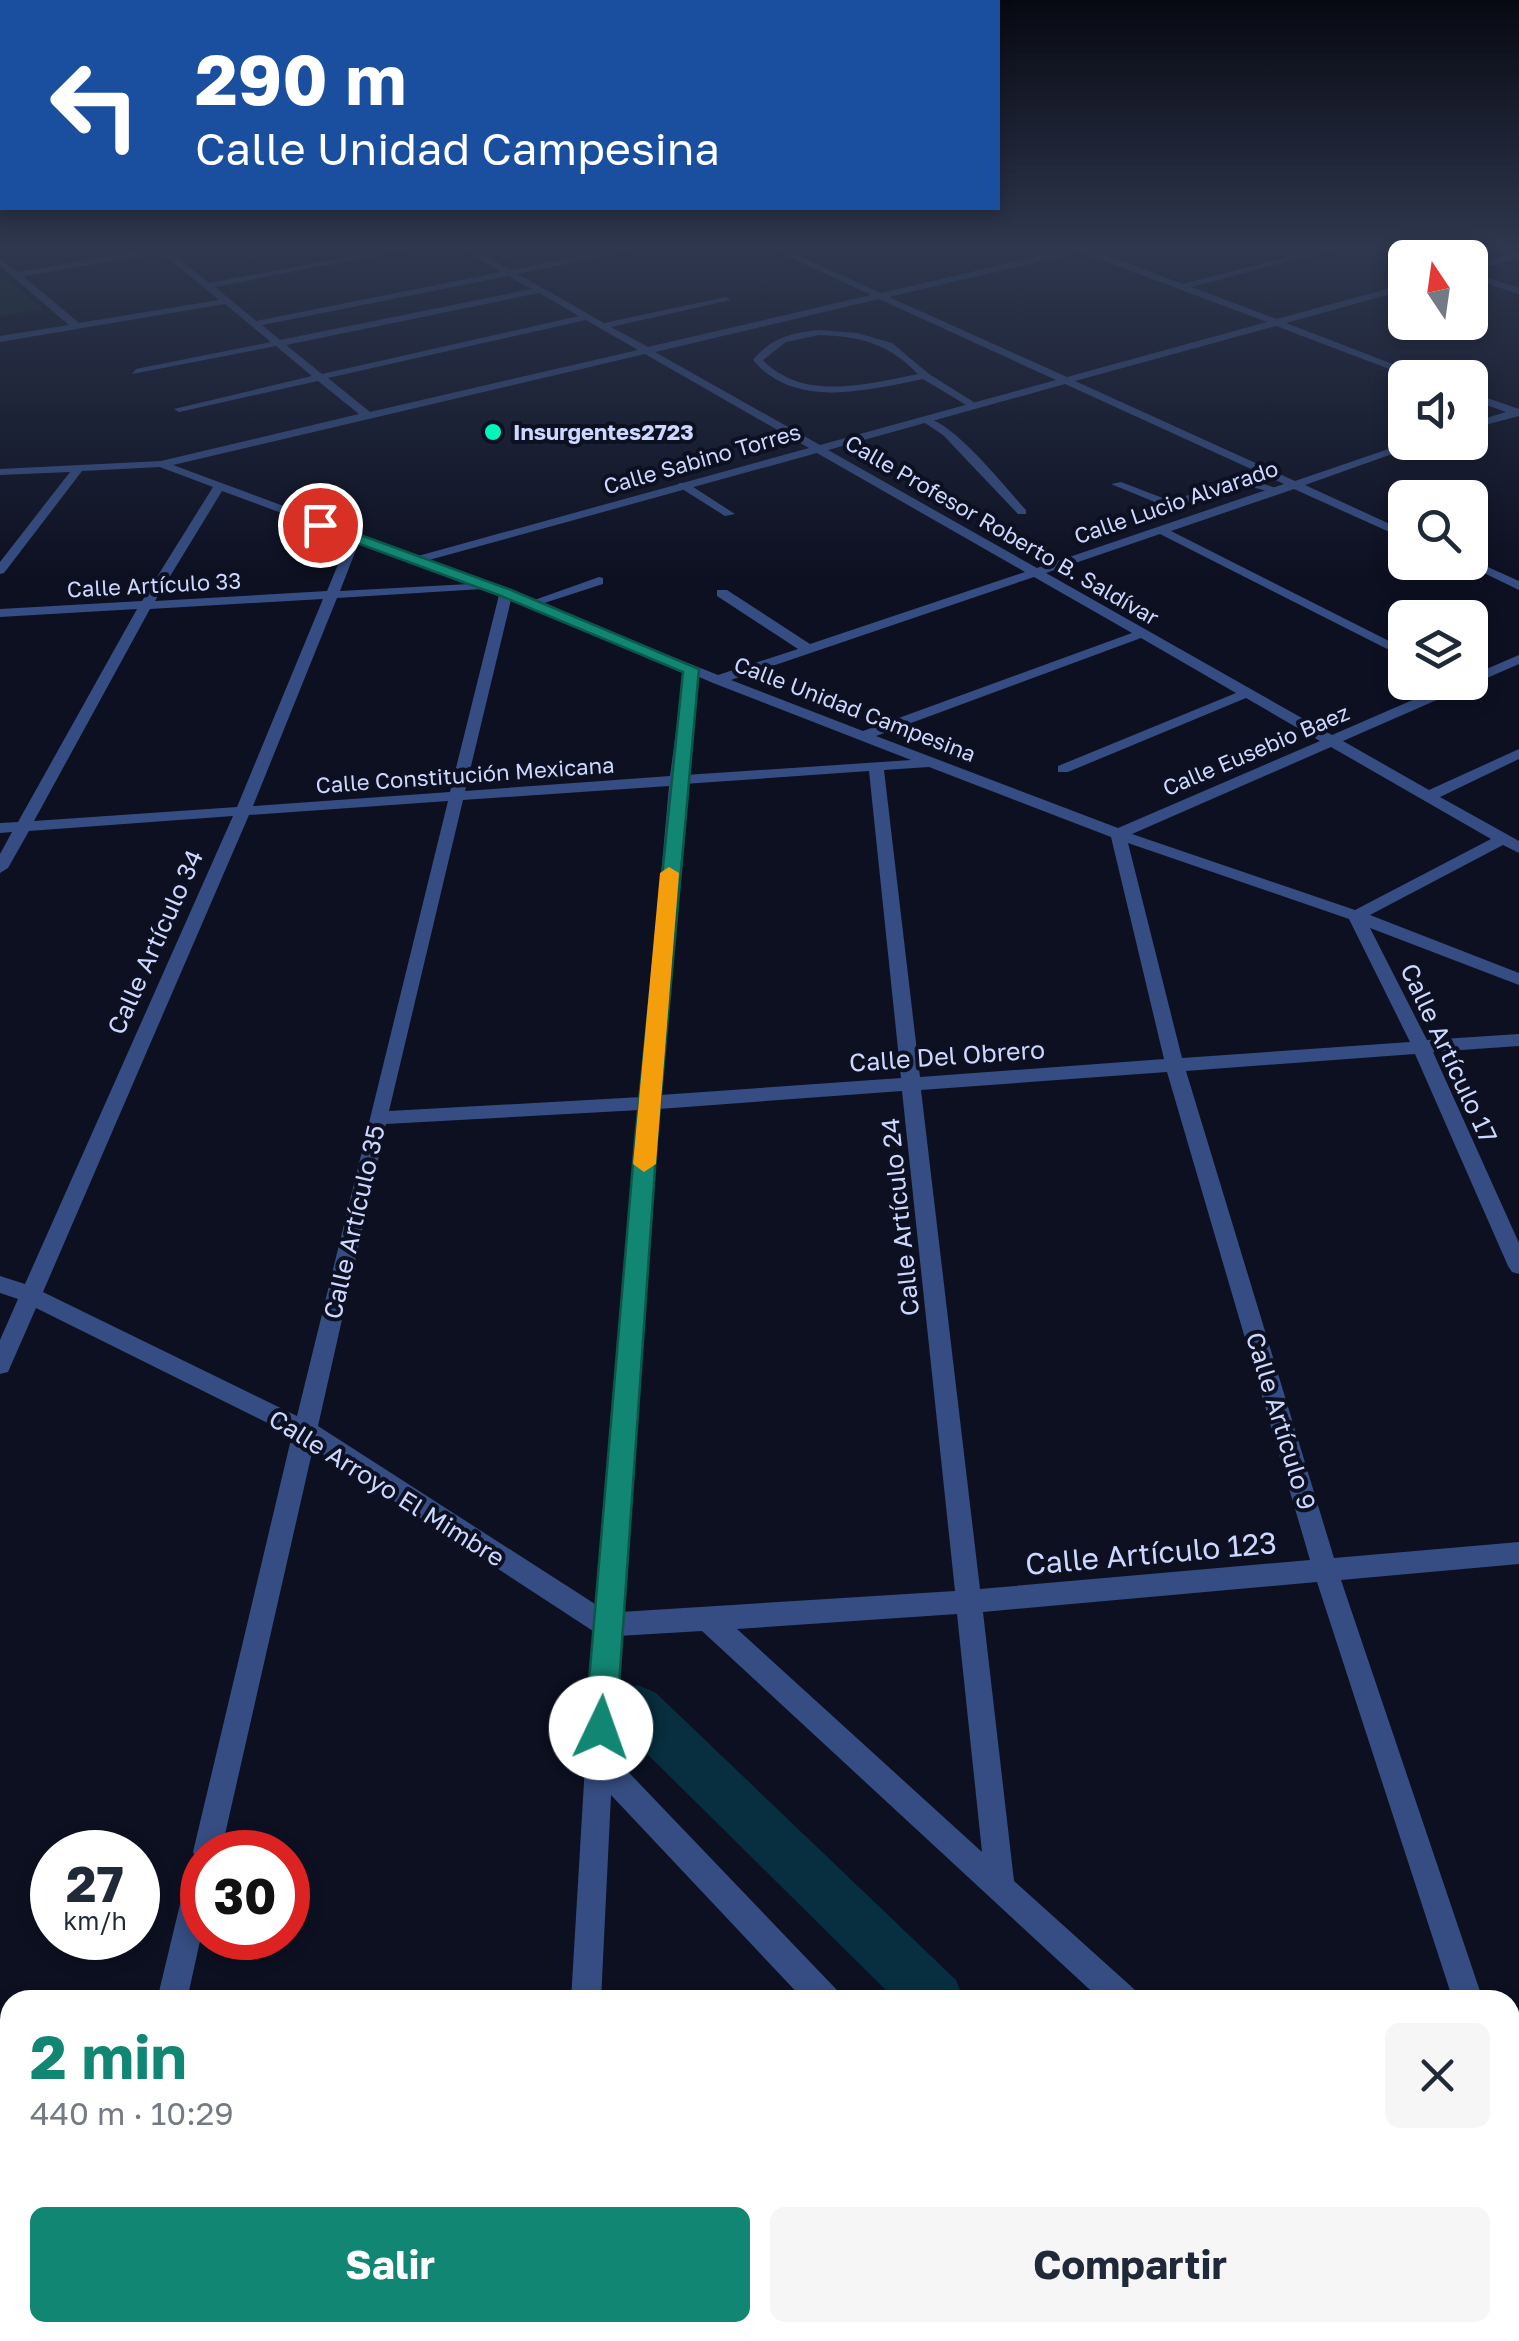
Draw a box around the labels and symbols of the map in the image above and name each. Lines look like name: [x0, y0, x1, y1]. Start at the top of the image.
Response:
north arrow: [1388, 240, 1488, 340]
street label: Calle Sabino Torres: [600, 417, 804, 500]
place label: Insurgentes2723: [513, 418, 694, 445]
marker: Insurgentes2723: [482, 421, 504, 443]
street label: Calle Profesor Roberto B. Saldívar: [841, 428, 1164, 631]
street label: Calle Lucio Alvarado: [1070, 454, 1281, 549]
pin: [278, 483, 363, 568]
street label: Calle Artículo 33: [66, 566, 242, 603]
street label: Calle Unidad Campesina: [731, 650, 980, 767]
street label: Calle Eusebio Baez: [1159, 698, 1353, 801]
street label: Calle Constitución Mexicana: [315, 751, 615, 798]
street label: Calle Artículo 34: [100, 845, 209, 1039]
street label: Calle Artículo 17: [1394, 958, 1505, 1147]
street label: Calle Del Obrero: [848, 1033, 1046, 1078]
street label: Calle Artículo 24: [874, 1117, 925, 1318]
street label: Calle Artículo 35: [316, 1122, 391, 1322]
street label: Calle Artículo 9: [1240, 1328, 1323, 1513]
street label: Calle Arroyo El Mimbre: [264, 1402, 511, 1573]
street label: Calle Artículo 123: [1024, 1524, 1278, 1582]
position arrow: [549, 1676, 653, 1780]
speed limit sign: 30: [180, 1830, 310, 1960]

